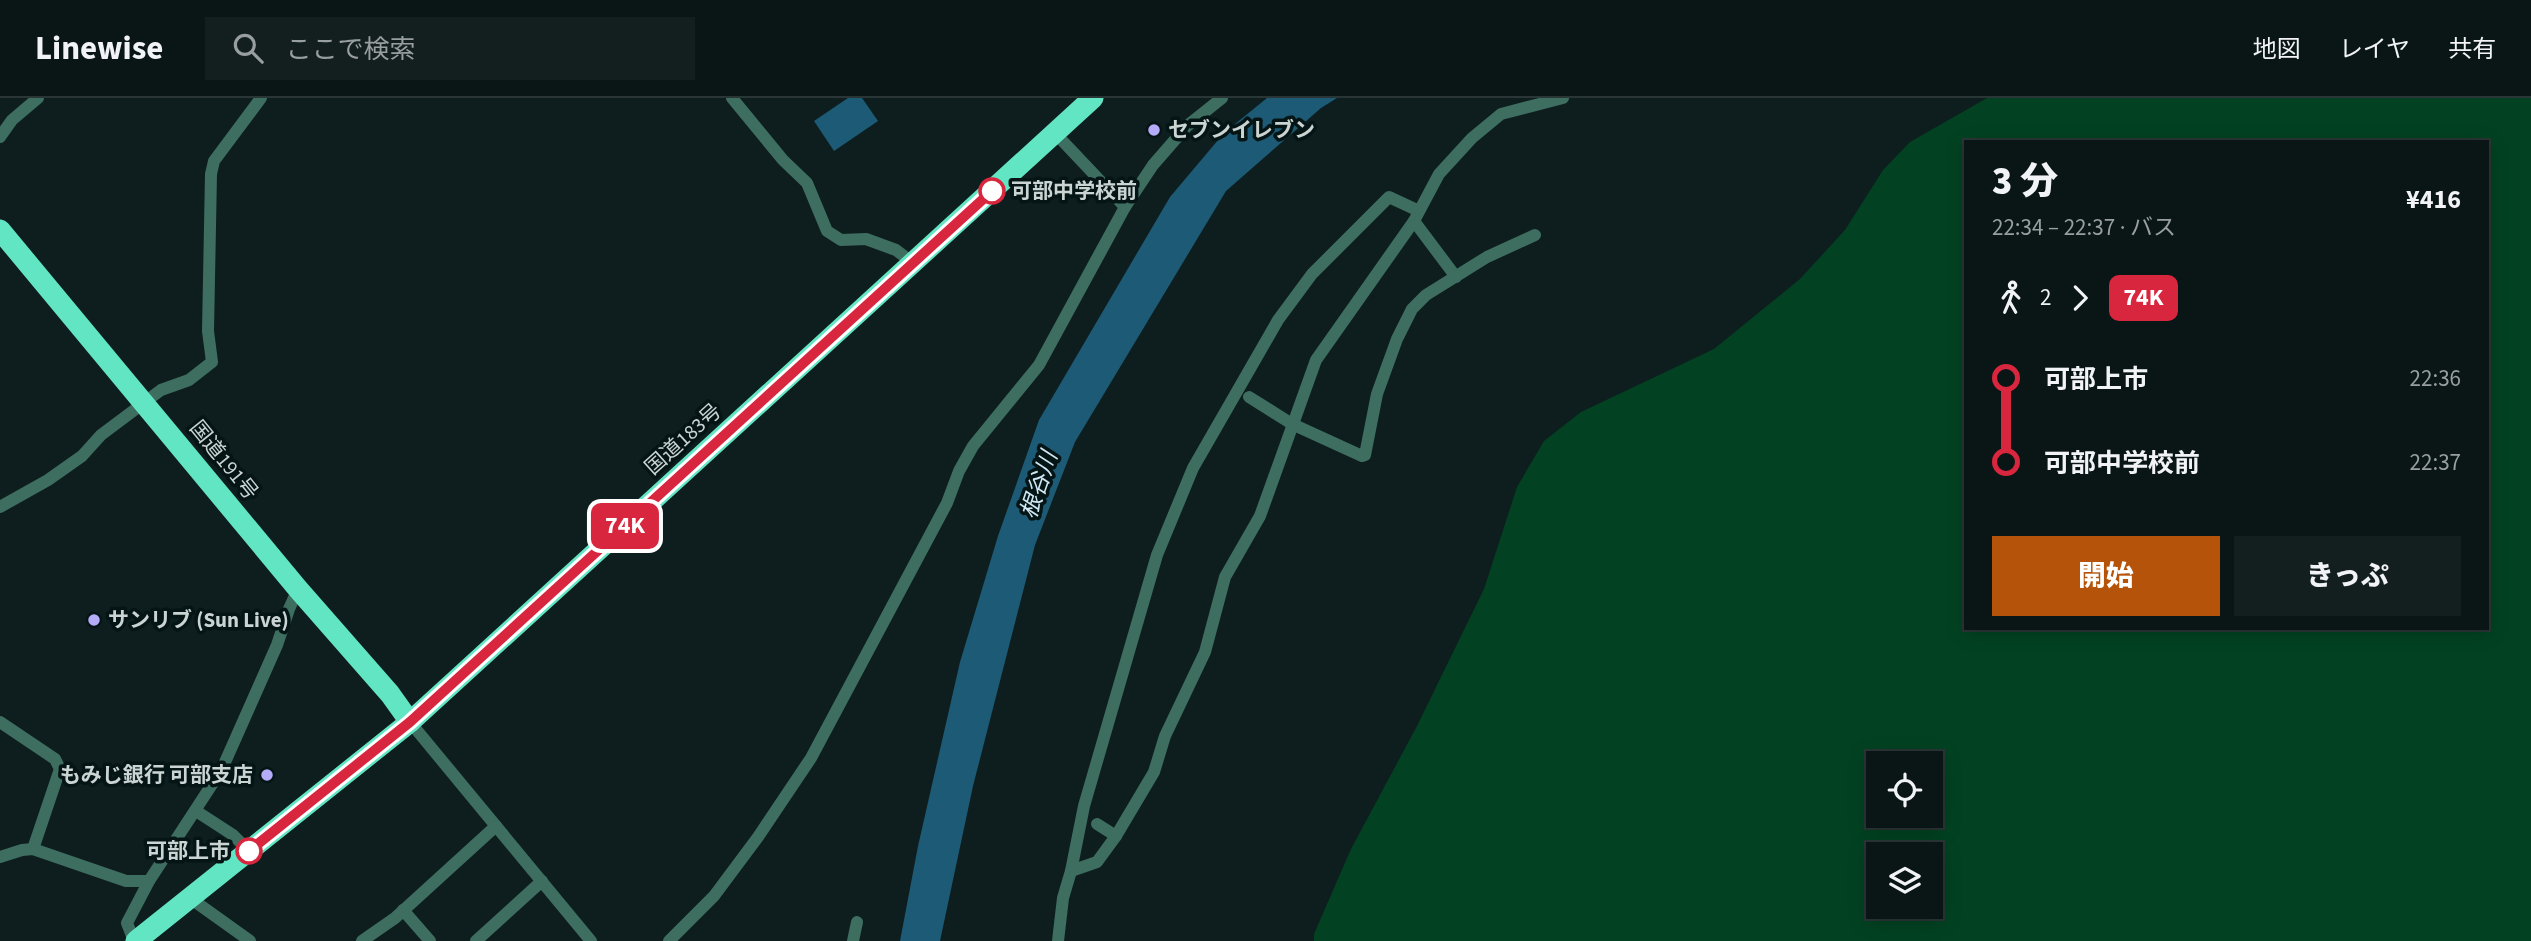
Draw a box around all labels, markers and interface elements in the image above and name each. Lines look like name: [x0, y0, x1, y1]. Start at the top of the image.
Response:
search box: [205, 17, 695, 80]
text: Linewise: [35, 25, 163, 72]
icon: search: [229, 29, 267, 67]
text: ここで検索: [285, 31, 415, 68]
text: 地図: [2253, 32, 2301, 67]
text: レイヤ: [2339, 32, 2410, 67]
text: 共有: [2448, 32, 2496, 67]
place label: セブンイレブン: [1168, 115, 1315, 145]
marker: セブンイレブン: [1146, 122, 1162, 138]
text: 3 分: [1992, 155, 2058, 209]
place label: 可部中学校前: [1011, 176, 1137, 206]
marker: 可部中学校前: [979, 178, 1005, 204]
text: ¥416: [2406, 181, 2461, 218]
text: 22:34 – 22:37 · バス: [1992, 211, 2176, 244]
icon: walk: [1992, 279, 2030, 317]
icon: forward: [2061, 279, 2099, 317]
text: 74K: [2123, 280, 2164, 315]
text: 2: [2040, 281, 2051, 314]
text: 可部上市: [2044, 361, 2148, 398]
text: 22:36: [2410, 362, 2461, 395]
street label: 国道183号: [638, 396, 728, 482]
street label: 国道191号: [183, 414, 265, 506]
water label: 根谷川: [1012, 444, 1067, 523]
text: 可部中学校前: [2044, 445, 2200, 482]
text: 22:37: [2410, 446, 2461, 479]
line badge: 74K: [585, 503, 665, 549]
text: 74K: [605, 508, 645, 543]
button: 開始: [1992, 536, 2220, 616]
button: きっぷ: [2234, 536, 2461, 616]
place label: サンリブ (Sun Live): [108, 605, 289, 635]
marker: サンリブ (Sun Live): [86, 612, 102, 628]
map controls: [1866, 751, 1943, 919]
button: locate: [1866, 751, 1943, 828]
place label: もみじ銀行 可部支店: [60, 760, 253, 790]
marker: もみじ銀行 可部支店: [259, 767, 275, 783]
place label: 可部上市: [146, 836, 230, 866]
marker: 可部上市: [236, 838, 262, 864]
button: layers: [1866, 842, 1943, 919]

